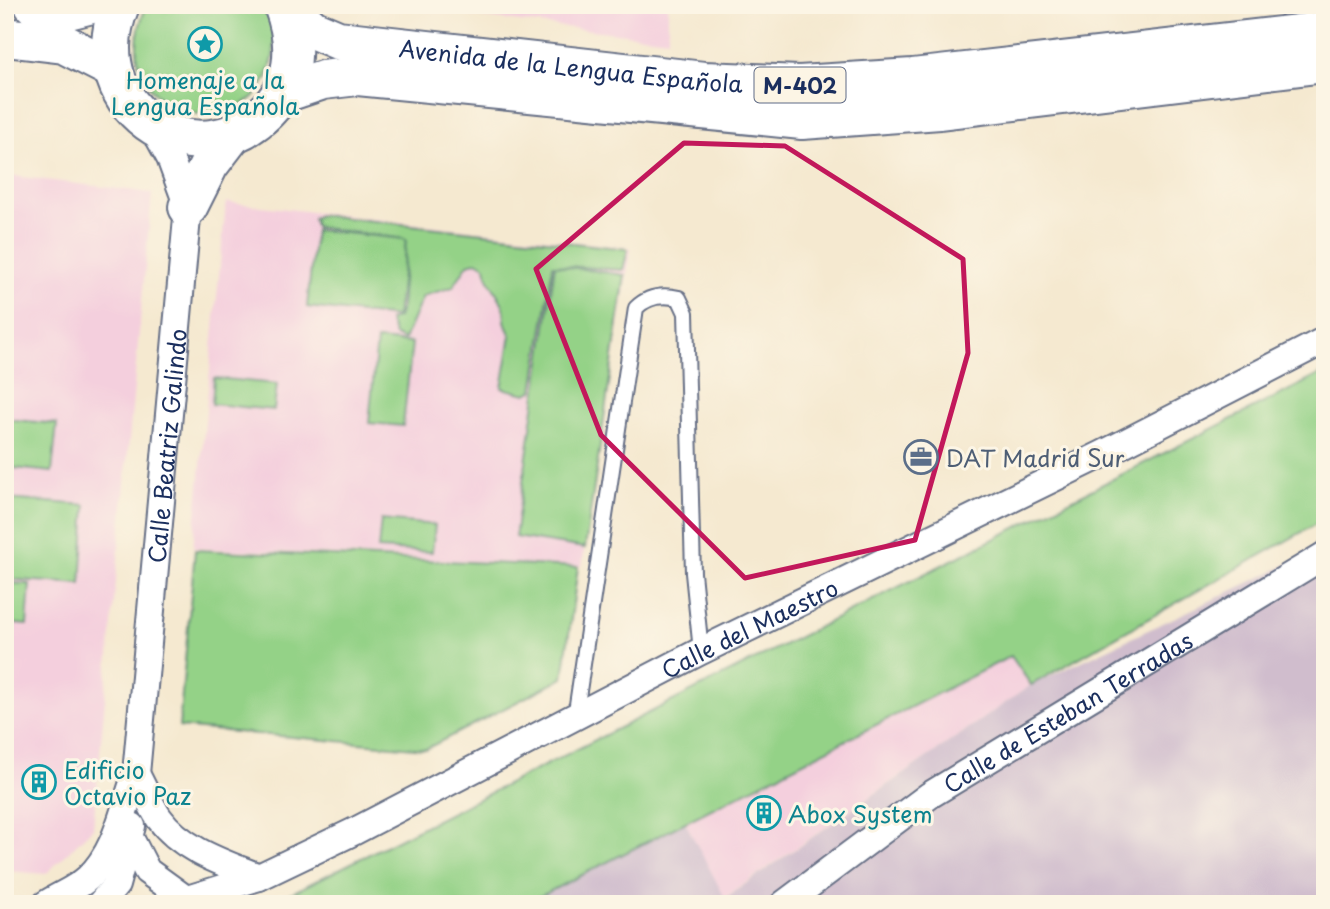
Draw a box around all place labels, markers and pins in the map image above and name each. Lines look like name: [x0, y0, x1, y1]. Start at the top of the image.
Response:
place icon: Homenaje a la Lengua Española: [186, 25, 224, 63]
place label: Homenaje a la Lengua Española: [111, 62, 300, 123]
office icon: DAT Madrid Sur: [902, 438, 940, 476]
place label: DAT Madrid Sur: [946, 440, 1125, 475]
place label: Edificio Octavio Paz: [64, 752, 191, 813]
building icon: Edificio Octavio Paz: [20, 763, 58, 801]
building icon: Abox System: [745, 794, 783, 832]
place label: Abox System: [788, 796, 933, 831]

